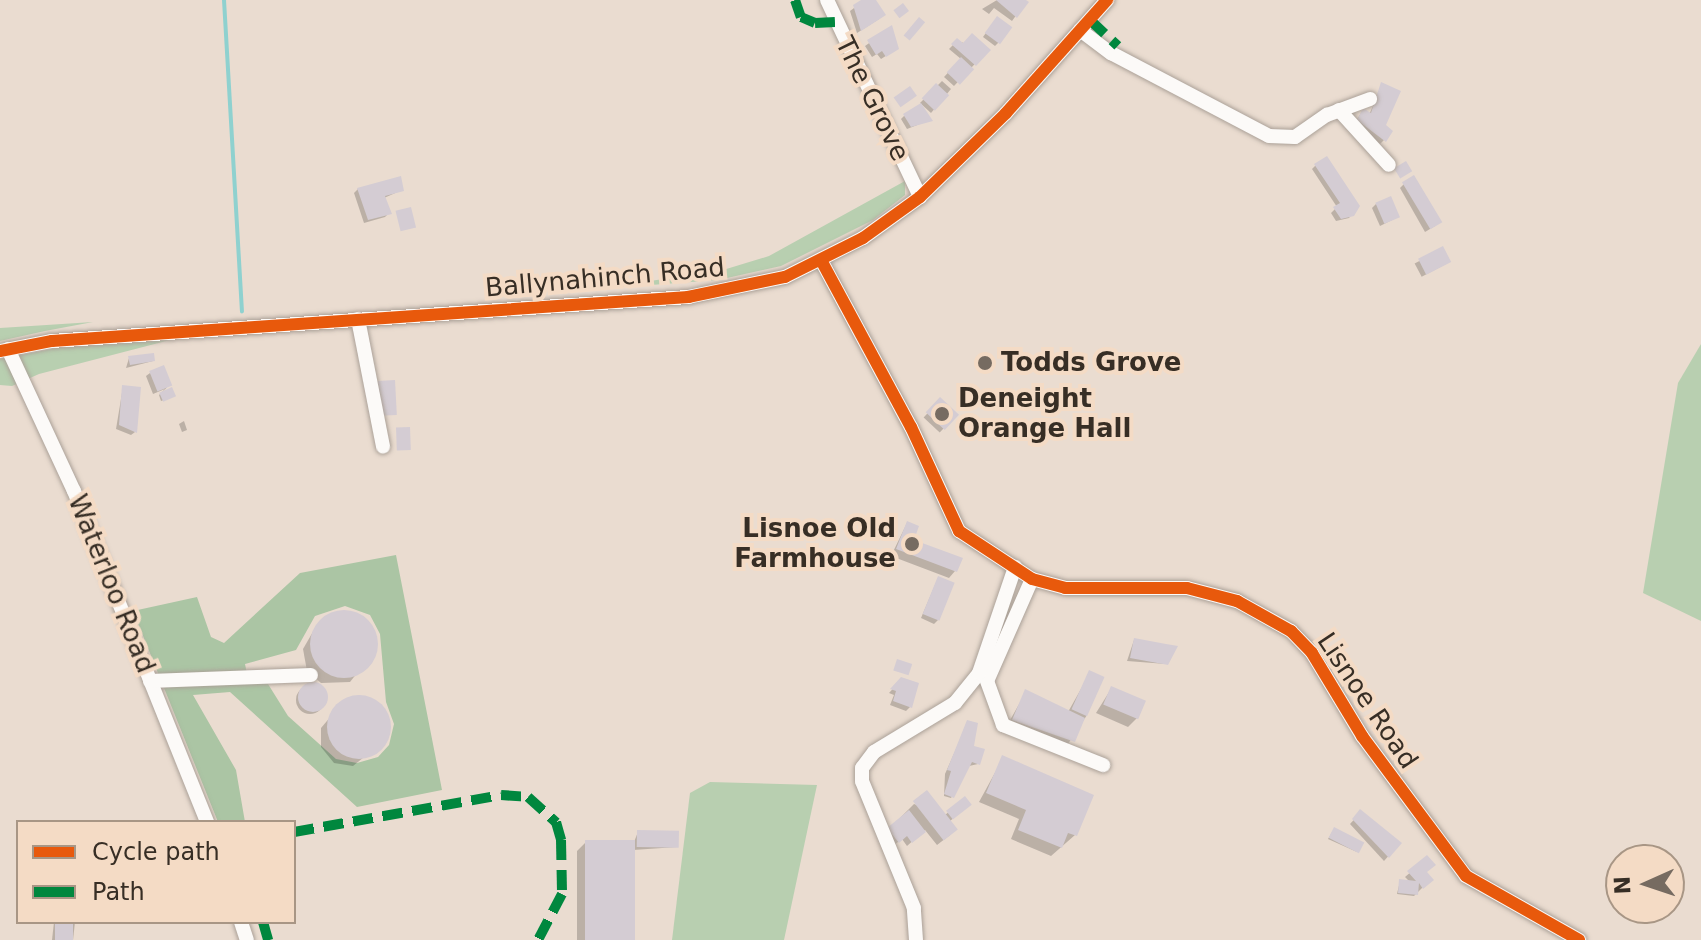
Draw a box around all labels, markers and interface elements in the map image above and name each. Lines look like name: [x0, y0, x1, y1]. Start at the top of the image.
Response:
street label: The Grove: [829, 32, 915, 166]
street label: Ballynahinch Road: [484, 252, 726, 304]
place label: Todds Grove: [1001, 347, 1182, 379]
marker: Todds Grove: [976, 354, 994, 372]
place label: Deneight Orange Hall: [958, 383, 1131, 444]
marker: Deneight Orange Hall: [933, 405, 951, 423]
street label: Waterloo Road: [61, 490, 161, 678]
place label: Lisnoe Old Farmhouse: [734, 513, 896, 574]
marker: Lisnoe Old Farmhouse: [903, 535, 921, 553]
street label: Lisnoe Road: [1310, 627, 1424, 775]
legend: [16, 820, 296, 924]
text: Cycle path: [92, 838, 220, 866]
north arrow: [1605, 844, 1685, 924]
text: N: [1610, 875, 1635, 895]
text: Path: [92, 878, 145, 906]

